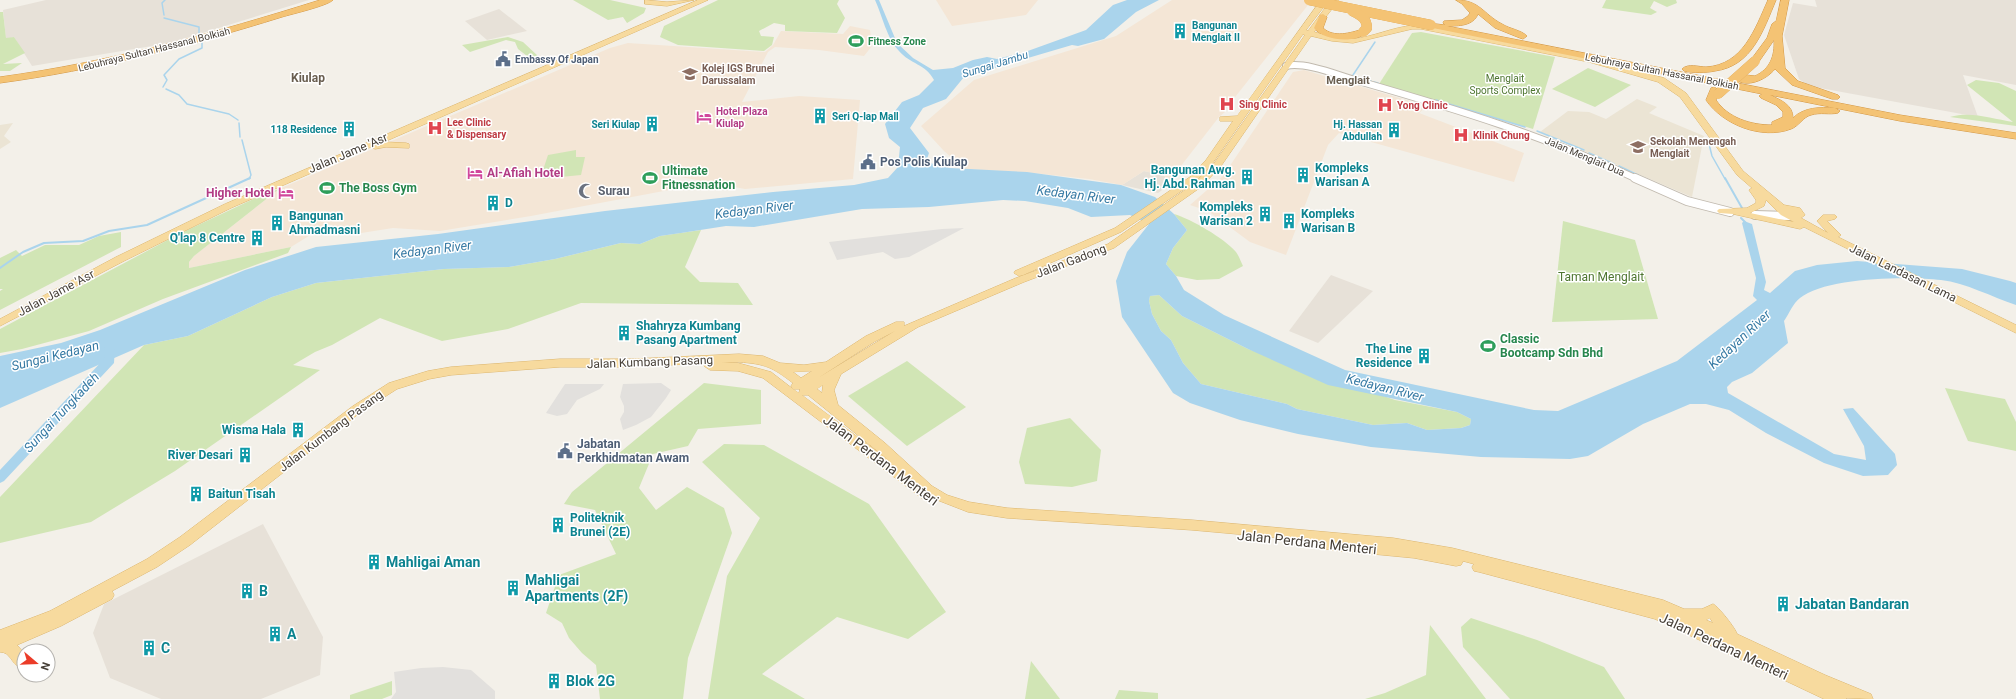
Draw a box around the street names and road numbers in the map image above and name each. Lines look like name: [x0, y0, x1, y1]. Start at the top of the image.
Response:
street label: Lebuhraya Sultan Hassanal Bolkiah: [77, 25, 231, 74]
street label: Lebuhraya Sultan Hassanal Bolkiah: [1584, 51, 1740, 92]
street label: Jalan Jame 'Asr: [306, 130, 390, 176]
street label: Jalan Menglait Dua: [1543, 135, 1626, 178]
street label: Jalan Gadong: [1034, 241, 1108, 281]
street label: Jalan Landasan Lama: [1847, 241, 1959, 305]
street label: Jalan Jame 'Asr: [15, 267, 97, 319]
street label: Jalan Kumbang Pasang: [587, 353, 713, 371]
street label: Jalan Kumbang Pasang: [276, 387, 386, 475]
street label: Jalan Perdana Menteri: [820, 411, 942, 509]
street label: Jalan Perdana Menteri: [1236, 527, 1378, 557]
street label: Jalan Perdana Menteri: [1657, 609, 1791, 683]

